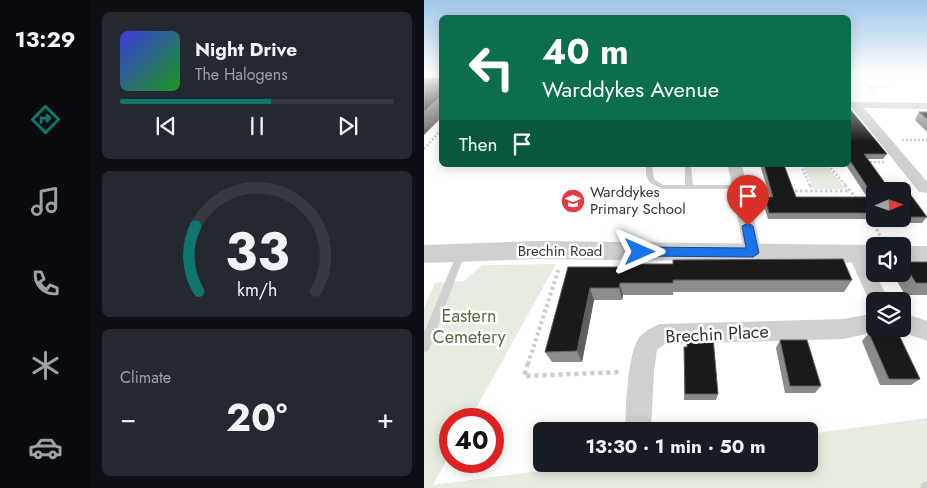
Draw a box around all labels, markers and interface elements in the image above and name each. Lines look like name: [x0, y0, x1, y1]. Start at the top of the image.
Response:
text: 13:29: [14, 23, 76, 55]
text: 40 m: [542, 27, 629, 77]
icon: left: [459, 35, 524, 100]
text: Night Drive: [195, 36, 297, 63]
text: The Halogens: [195, 63, 288, 86]
text: Warddykes Avenue: [542, 73, 719, 105]
icon: directions: [28, 102, 63, 137]
icon: previous: [152, 112, 180, 140]
icon: pause: [243, 112, 271, 140]
icon: next: [334, 112, 362, 140]
icon: arrive: [508, 130, 536, 158]
text: Then: [459, 131, 498, 158]
pin: [727, 175, 769, 226]
place label: Warddykes Primary School: [590, 181, 686, 220]
icon: arrive: [734, 182, 762, 210]
north arrow: [866, 182, 912, 228]
map controls: [866, 182, 911, 337]
icon: music: [28, 184, 63, 219]
school or university icon: Warddykes Primary School: [560, 188, 586, 214]
text: 33: [225, 214, 289, 290]
position arrow: [613, 225, 665, 277]
button: sound: [866, 237, 911, 282]
street label: Brechin Road: [518, 240, 602, 262]
icon: phone: [28, 266, 63, 301]
text: km/h: [237, 277, 277, 303]
button: layers: [866, 292, 911, 337]
park label: Eastern Cemetery: [432, 303, 506, 350]
street label: Brechin Place: [665, 318, 769, 350]
icon: climate: [28, 348, 63, 383]
text: Climate: [120, 366, 171, 389]
text: 20°: [226, 390, 287, 445]
text: −: [120, 398, 137, 439]
text: +: [377, 398, 394, 439]
speed limit sign: 40: [439, 408, 504, 473]
icon: car: [28, 430, 63, 465]
text: 13:30 · 1 min · 50 m: [585, 433, 766, 460]

